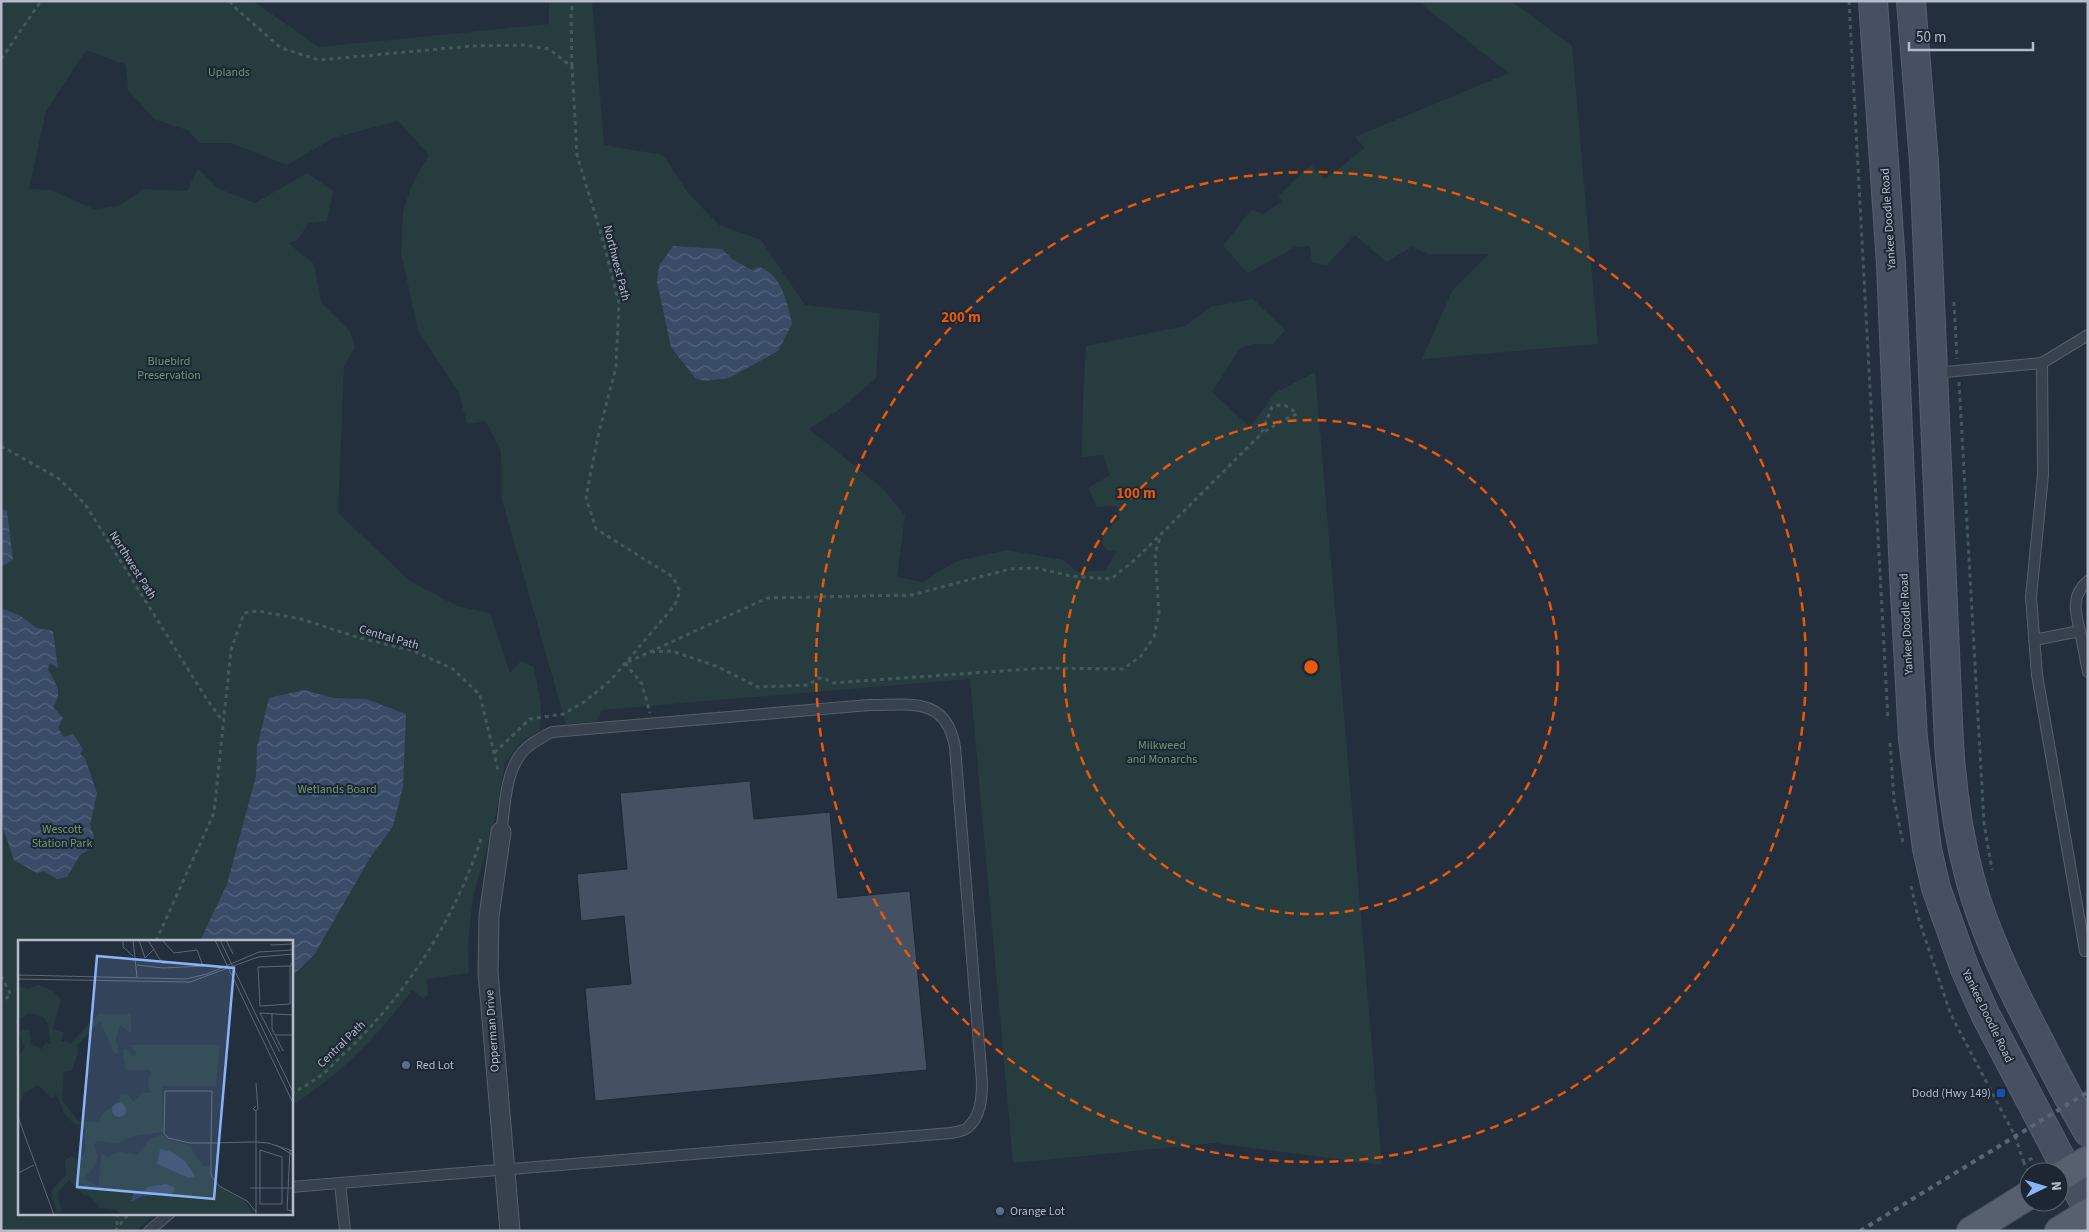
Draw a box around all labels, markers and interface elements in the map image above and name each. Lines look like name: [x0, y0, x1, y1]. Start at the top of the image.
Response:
scale bar: [1909, 20, 2033, 52]
text: 50 m: [1916, 27, 1946, 48]
park label: Uplands: [208, 64, 250, 81]
street label: Yankee Doodle Road: [1876, 168, 1901, 271]
street label: Northwest Path: [599, 223, 634, 303]
text: 200 m: [941, 307, 981, 328]
park label: Bluebird Preservation: [137, 353, 201, 384]
text: 100 m: [1116, 483, 1156, 504]
street label: Northwest Path: [105, 528, 160, 603]
street label: Yankee Doodle Road: [1895, 573, 1918, 676]
street label: Central Path: [357, 621, 421, 654]
centre of rings: [1302, 658, 1320, 676]
park label: Milkweed and Monarchs: [1127, 737, 1197, 768]
park label: Wetlands Board: [297, 781, 377, 798]
park label: Wescott Station Park: [32, 821, 92, 852]
inset map: [18, 940, 292, 1214]
street label: Yankee Doodle Road: [1957, 966, 2017, 1066]
street label: Opperman Drive: [481, 989, 504, 1073]
street label: Central Path: [313, 1017, 369, 1072]
place label: Red Lot: [416, 1057, 454, 1074]
marker: Red Lot: [400, 1059, 412, 1071]
place label: Dodd (Hwy 149): [1912, 1085, 1991, 1102]
marker: Dodd (Hwy 149): [1995, 1087, 2007, 1099]
north arrow: [2019, 1162, 2069, 1212]
text: N: [2046, 1180, 2066, 1191]
place label: Orange Lot: [1010, 1203, 1065, 1220]
marker: Orange Lot: [994, 1205, 1006, 1217]

